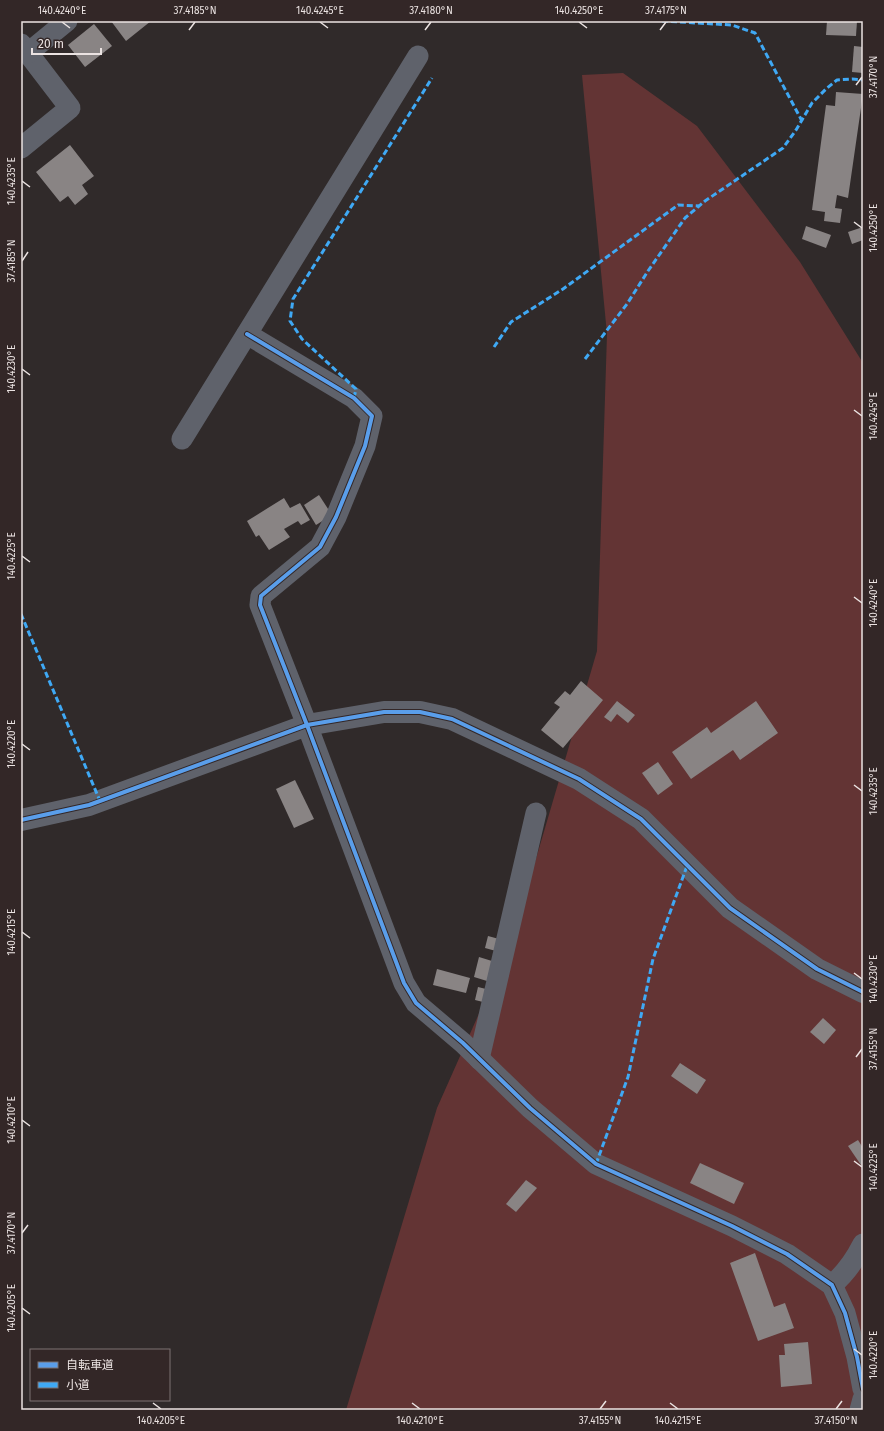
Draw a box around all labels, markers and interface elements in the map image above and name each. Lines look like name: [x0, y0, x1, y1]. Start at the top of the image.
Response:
text: 140.4240°E: [38, 5, 86, 17]
text: 37.4185°N: [174, 5, 217, 17]
text: 140.4245°E: [296, 5, 344, 17]
text: 37.4180°N: [409, 5, 453, 17]
text: 140.4250°E: [555, 5, 603, 17]
text: 37.4175°N: [645, 5, 687, 17]
scale bar: [32, 30, 101, 56]
text: 20 m: [38, 37, 64, 51]
text: 37.4170°N: [868, 56, 880, 98]
text: 140.4235°E: [6, 157, 18, 205]
text: 140.4250°E: [868, 204, 880, 252]
text: 37.4185°N: [6, 240, 18, 283]
text: 140.4230°E: [6, 345, 18, 393]
text: 140.4245°E: [868, 392, 880, 440]
text: 140.4225°E: [6, 532, 18, 580]
text: 140.4240°E: [868, 579, 880, 627]
text: 140.4220°E: [6, 720, 18, 768]
text: 140.4235°E: [868, 767, 880, 815]
text: 140.4215°E: [6, 909, 18, 955]
text: 140.4230°E: [868, 955, 880, 1003]
text: 37.4155°N: [868, 1028, 880, 1070]
text: 140.4210°E: [6, 1096, 18, 1144]
text: 140.4225°E: [868, 1143, 880, 1191]
text: 37.4170°N: [6, 1212, 18, 1254]
text: 140.4205°E: [6, 1284, 18, 1332]
text: 140.4220°E: [868, 1331, 880, 1379]
legend: [30, 1349, 170, 1401]
text: 自転車道: [66, 1358, 114, 1372]
text: 小道: [66, 1378, 90, 1392]
text: 140.4205°E: [137, 1415, 185, 1427]
text: 140.4210°E: [396, 1415, 444, 1427]
text: 37.4155°N: [579, 1415, 621, 1427]
text: 140.4215°E: [655, 1415, 701, 1427]
text: 37.4150°N: [814, 1415, 858, 1427]

